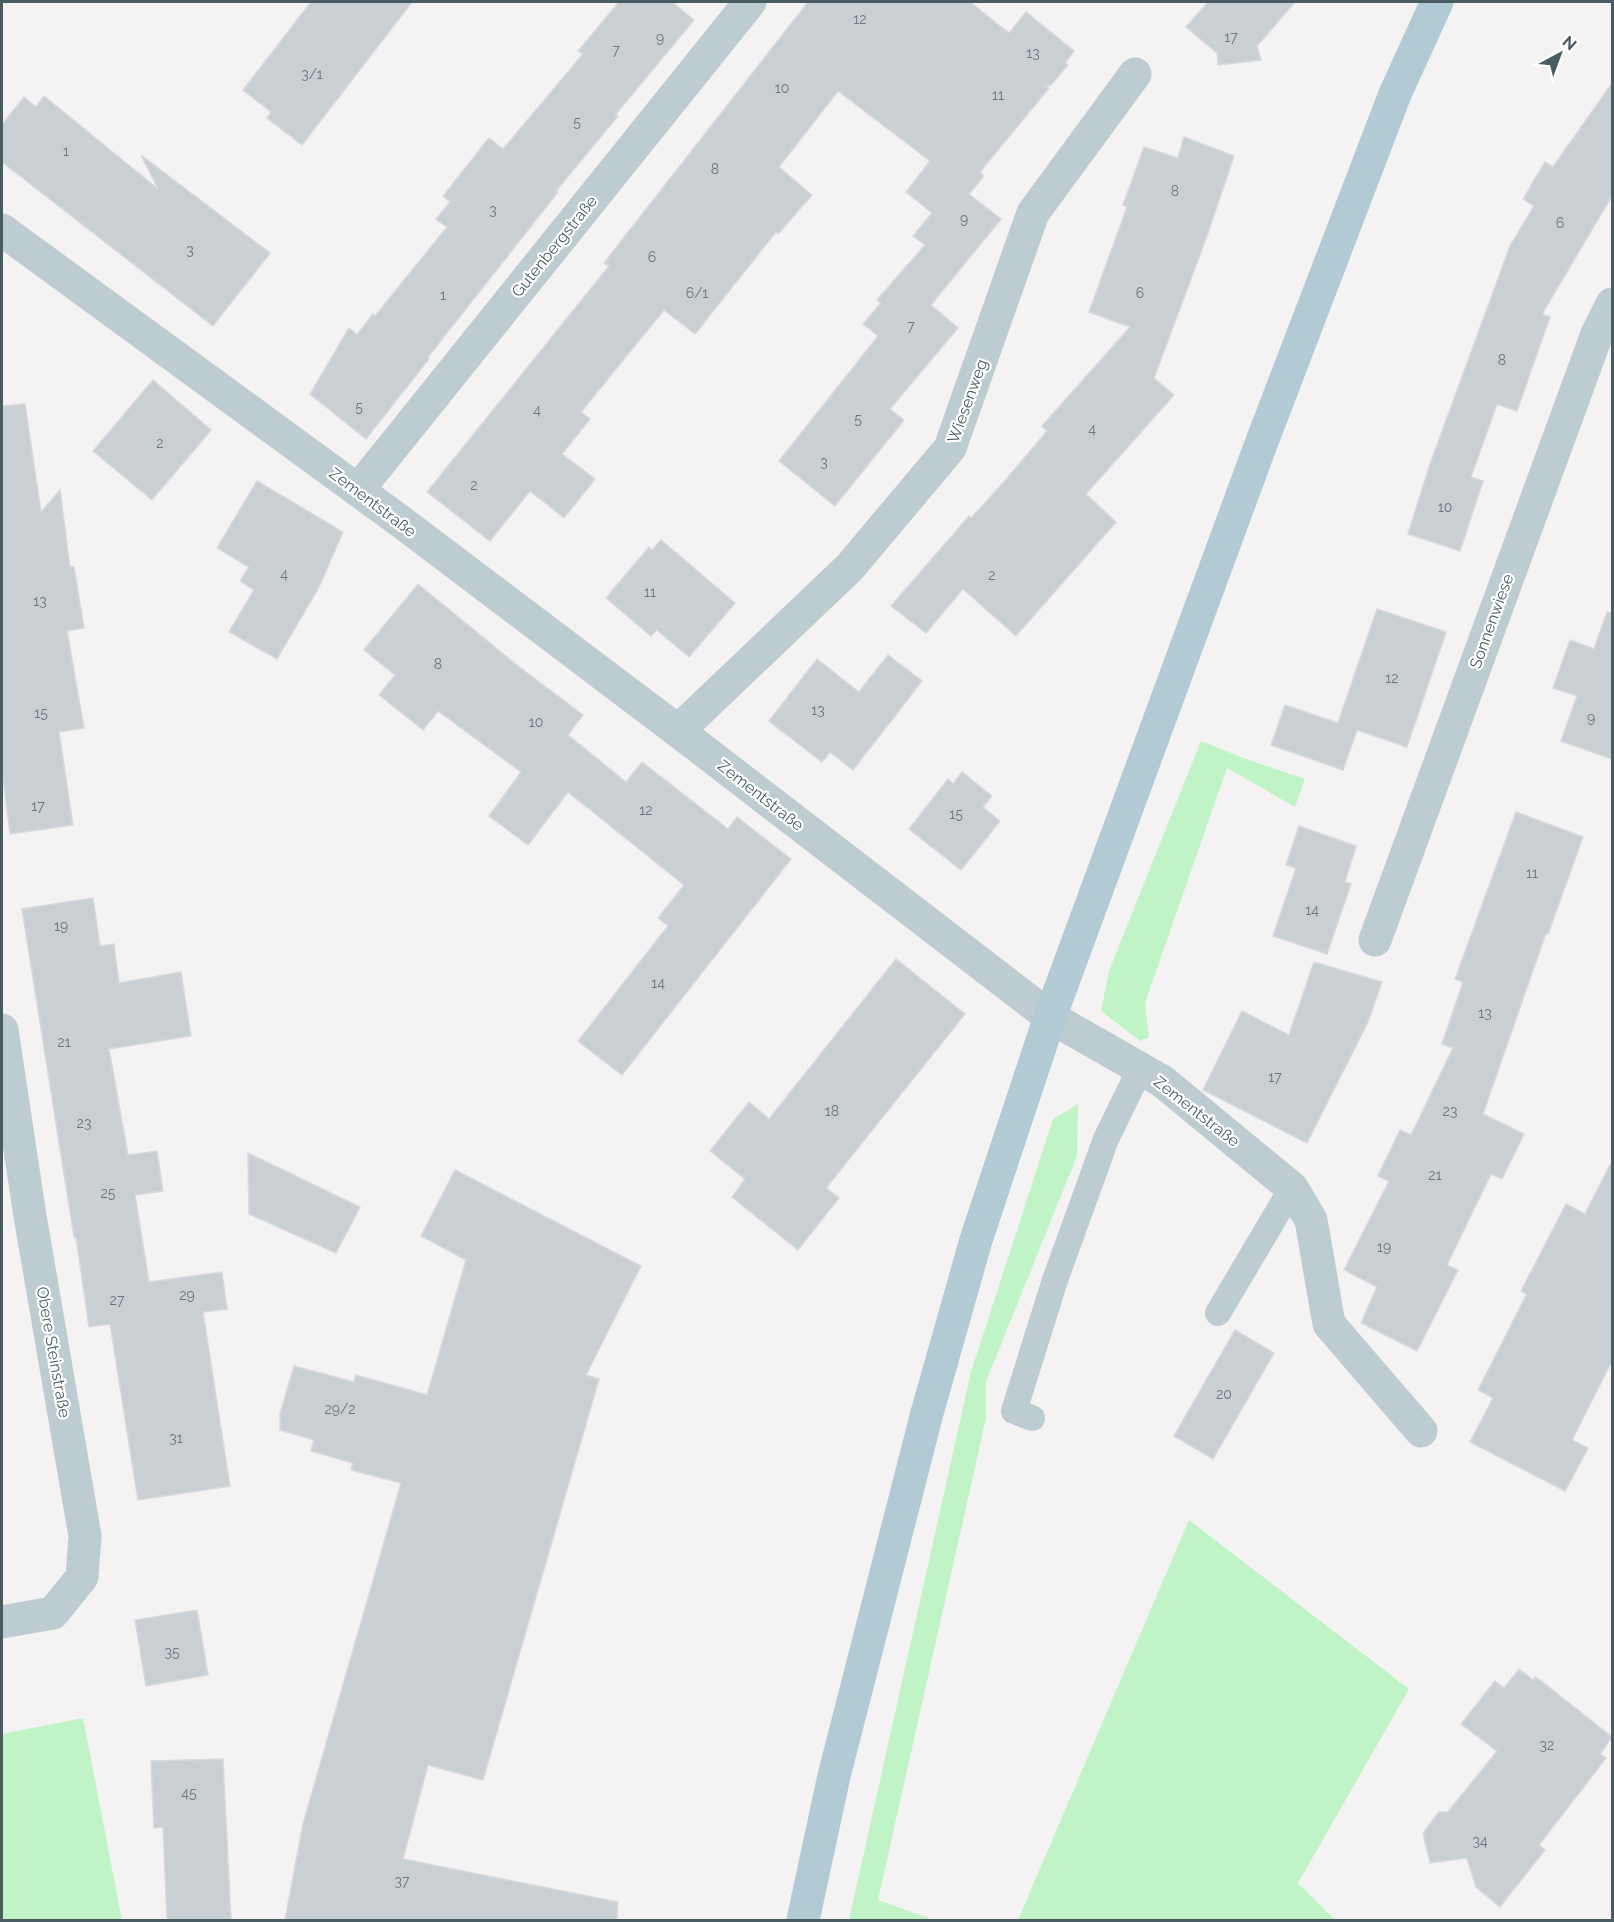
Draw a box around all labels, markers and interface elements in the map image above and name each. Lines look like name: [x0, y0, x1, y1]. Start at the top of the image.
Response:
house number: 12: [853, 11, 867, 27]
north arrow: [1530, 24, 1590, 84]
house number: 17: [1224, 29, 1238, 45]
house number: 9: [656, 30, 664, 46]
text: N: [1559, 32, 1580, 54]
house number: 7: [612, 42, 620, 58]
house number: 13: [1026, 45, 1040, 61]
house number: 3/1: [301, 66, 323, 82]
house number: 10: [775, 80, 789, 96]
house number: 11: [992, 87, 1004, 103]
house number: 5: [573, 114, 581, 130]
house number: 1: [63, 143, 69, 159]
house number: 8: [711, 161, 719, 177]
house number: 8: [1171, 183, 1179, 199]
street label: Gutenbergstraße: [508, 192, 601, 301]
house number: 3: [489, 202, 497, 218]
house number: 9: [960, 211, 968, 227]
house number: 6: [1556, 215, 1564, 231]
house number: 3: [186, 242, 194, 258]
house number: 6: [648, 249, 656, 265]
house number: 6/1: [686, 285, 708, 301]
house number: 6: [1136, 285, 1144, 301]
house number: 1: [440, 287, 446, 303]
house number: 7: [907, 318, 915, 334]
house number: 8: [1498, 352, 1506, 368]
street label: Wiesenweg: [944, 357, 991, 446]
house number: 5: [355, 399, 363, 415]
house number: 4: [533, 402, 541, 418]
house number: 5: [854, 411, 862, 427]
house number: 4: [1088, 421, 1096, 437]
house number: 2: [156, 435, 164, 451]
house number: 3: [820, 454, 828, 470]
street label: Zementstraße: [326, 464, 420, 541]
house number: 2: [470, 477, 478, 493]
house number: 10: [1438, 499, 1452, 515]
house number: 4: [280, 566, 288, 582]
house number: 2: [988, 567, 996, 583]
street label: Sonnenwiese: [1466, 571, 1517, 671]
house number: 11: [644, 584, 656, 600]
house number: 13: [33, 593, 47, 609]
house number: 8: [434, 656, 442, 672]
house number: 12: [1385, 670, 1399, 686]
house number: 13: [811, 702, 825, 718]
house number: 15: [34, 705, 48, 721]
house number: 9: [1587, 710, 1595, 726]
house number: 10: [529, 714, 543, 730]
street label: Zementstraße: [714, 756, 807, 835]
house number: 17: [31, 798, 45, 814]
house number: 12: [639, 802, 653, 818]
house number: 15: [949, 806, 963, 822]
house number: 11: [1526, 865, 1538, 881]
house number: 14: [1305, 902, 1319, 918]
house number: 19: [54, 918, 68, 934]
house number: 14: [651, 975, 665, 991]
house number: 13: [1478, 1005, 1492, 1021]
house number: 21: [57, 1034, 71, 1050]
house number: 17: [1268, 1069, 1282, 1085]
street label: Zementstraße: [1150, 1072, 1243, 1151]
house number: 18: [825, 1103, 839, 1119]
house number: 23: [1443, 1103, 1457, 1119]
house number: 23: [77, 1115, 91, 1131]
house number: 21: [1428, 1167, 1442, 1183]
house number: 25: [101, 1185, 116, 1201]
house number: 19: [1377, 1239, 1391, 1255]
street label: Obere Steinstraße: [33, 1285, 74, 1419]
house number: 29: [179, 1287, 195, 1303]
house number: 27: [110, 1292, 125, 1308]
house number: 20: [1216, 1386, 1232, 1402]
house number: 29/2: [325, 1401, 355, 1417]
house number: 31: [169, 1430, 183, 1446]
house number: 35: [164, 1644, 180, 1660]
house number: 32: [1540, 1737, 1554, 1753]
house number: 45: [181, 1785, 197, 1801]
house number: 34: [1472, 1833, 1488, 1849]
house number: 37: [395, 1873, 410, 1889]

